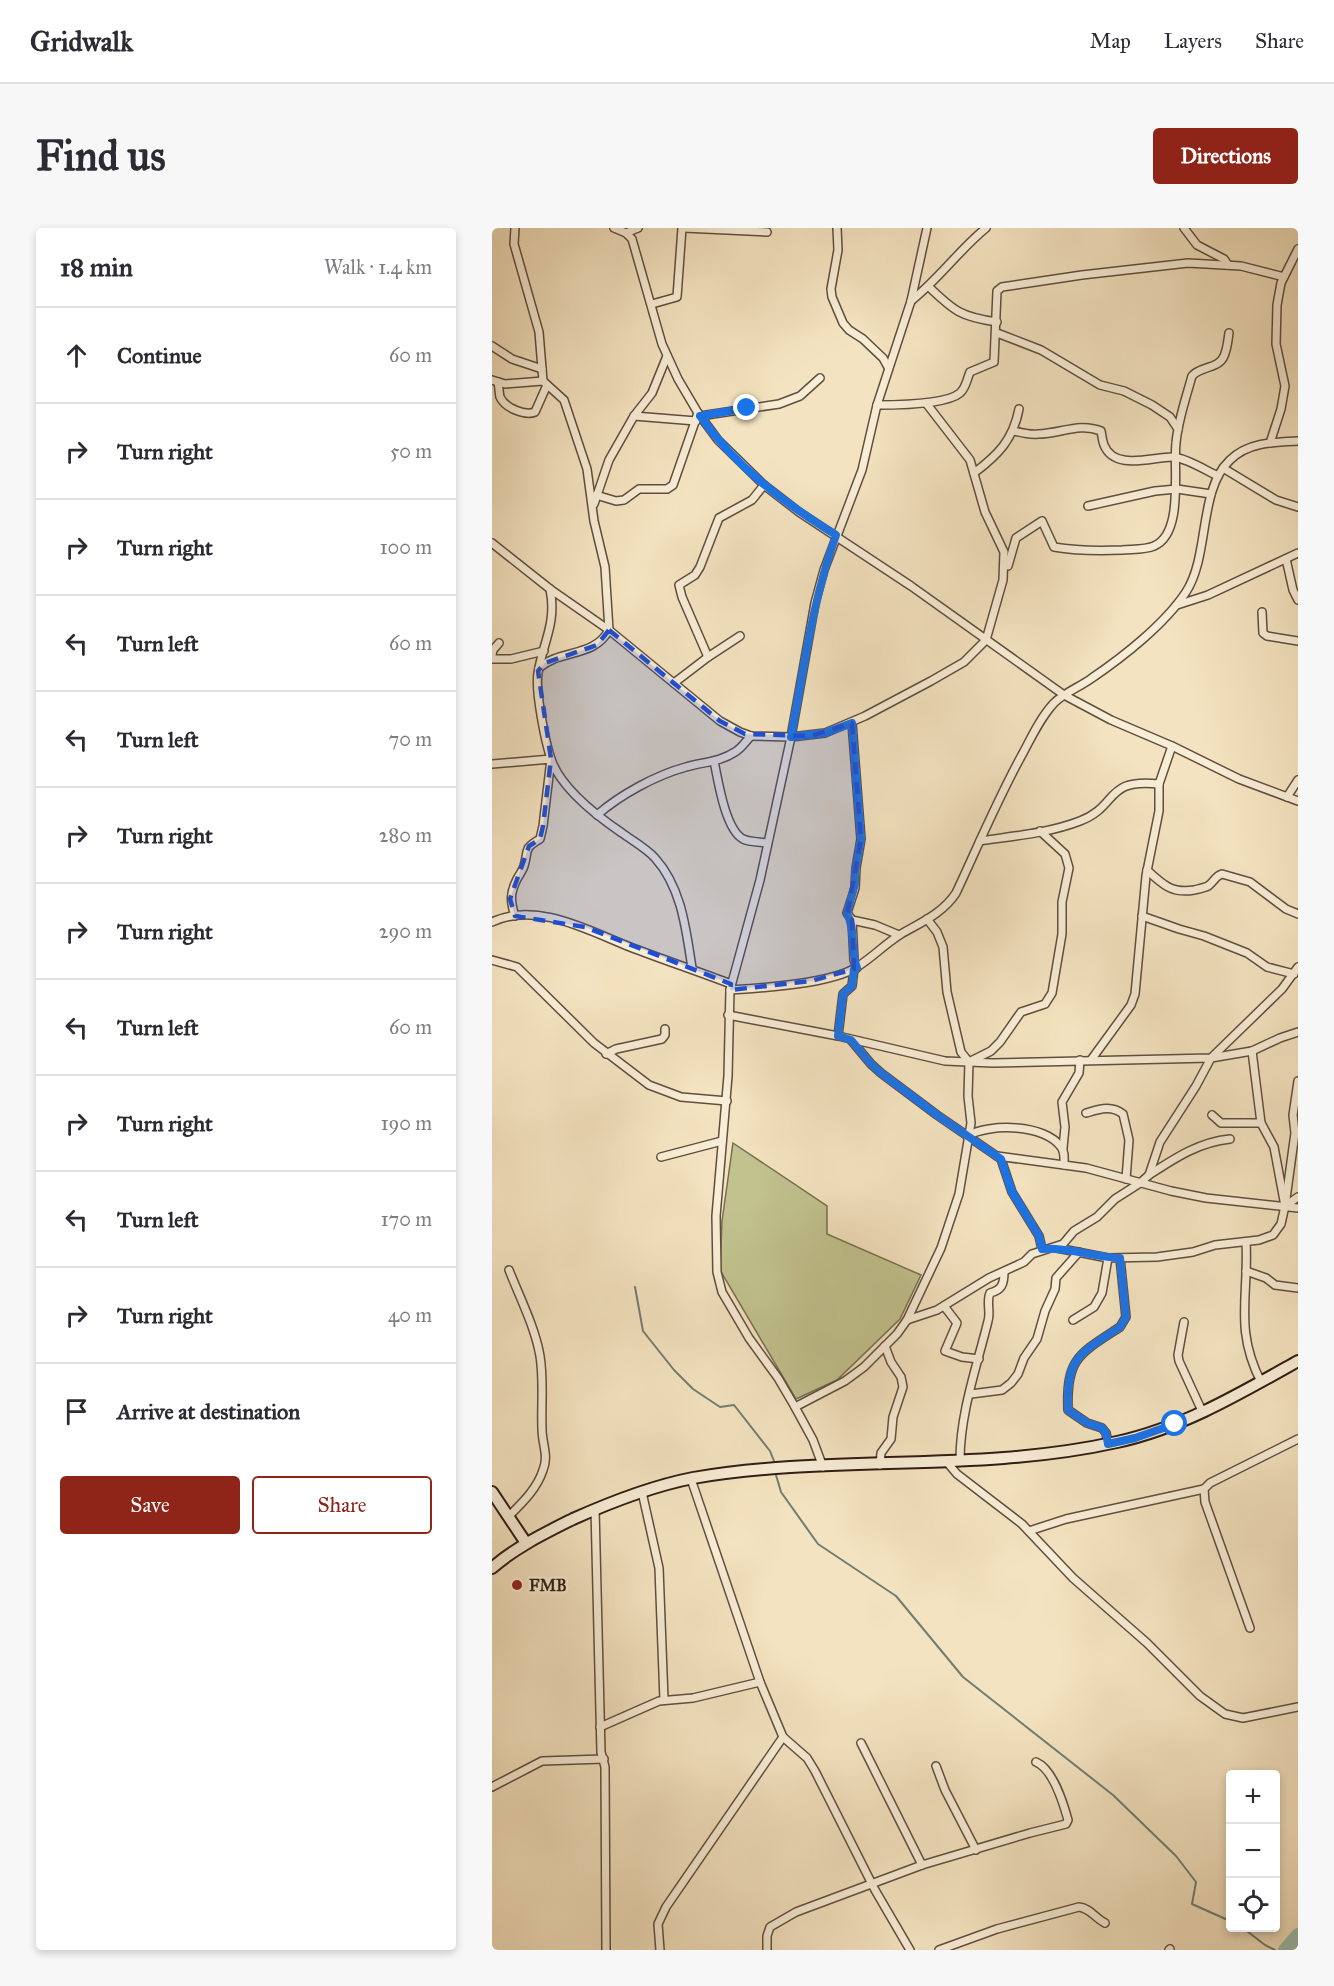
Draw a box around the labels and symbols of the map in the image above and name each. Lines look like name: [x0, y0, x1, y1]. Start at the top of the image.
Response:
route end: [733, 394, 759, 420]
route start: [1161, 1410, 1187, 1436]
place label: FMB: [529, 1576, 567, 1595]
marker: FMB: [510, 1578, 524, 1592]

